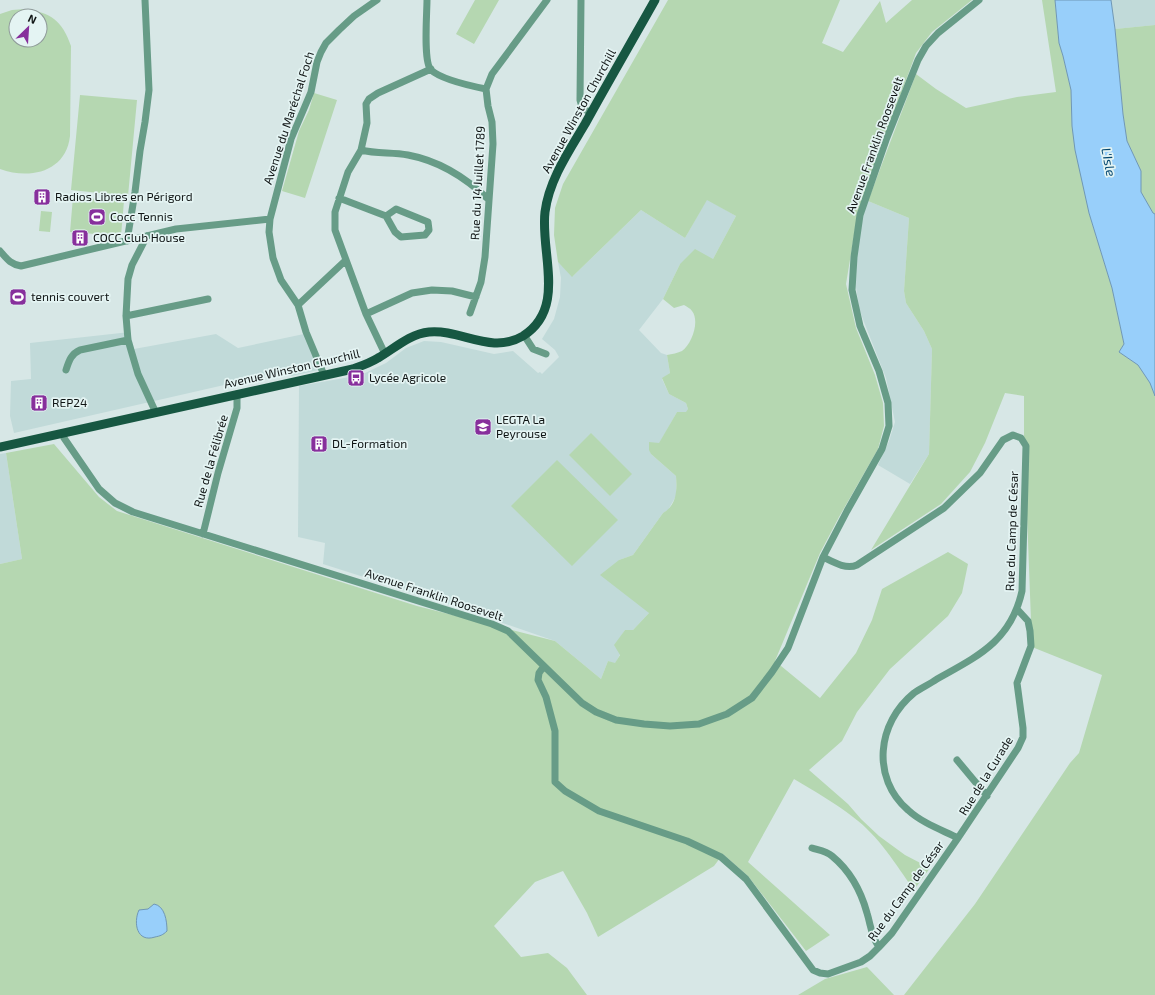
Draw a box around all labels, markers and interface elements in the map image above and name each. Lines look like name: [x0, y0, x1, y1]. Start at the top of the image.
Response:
north arrow: [8, 8, 48, 48]
text: N: [26, 11, 39, 26]
street label: Avenue Winston Churchill: [538, 46, 618, 175]
street label: Avenue du Maréchal Foch: [260, 50, 316, 186]
street label: Avenue Franklin Roosevelt: [843, 74, 905, 215]
street label: Rue du 14 Juillet 1789: [467, 125, 487, 240]
water label: L'Isle: [1098, 146, 1120, 178]
building icon: Radios Libres en Périgord: [32, 187, 52, 207]
place label: Radios Libres en Périgord: [55, 189, 193, 203]
sports icon: Cocc Tennis: [87, 207, 107, 227]
place label: Cocc Tennis: [110, 209, 173, 223]
building icon: COCC Club House: [70, 228, 90, 248]
place label: COCC Club House: [93, 230, 185, 244]
sports icon: tennis couvert: [8, 287, 28, 307]
place label: tennis couvert: [31, 289, 110, 303]
street label: Avenue Winston Churchill: [222, 345, 362, 391]
bus stop icon: Lycée Agricole: [346, 368, 366, 388]
place label: Lycée Agricole: [369, 370, 446, 384]
building icon: REP24: [29, 393, 49, 413]
place label: REP24: [52, 395, 87, 409]
place label: LEGTA La Peyrouse: [496, 412, 547, 440]
street label: Rue de la Félibrée: [190, 413, 230, 509]
school or university icon: LEGTA La Peyrouse: [473, 417, 493, 437]
building icon: DL-Formation: [309, 434, 329, 454]
place label: DL-Formation: [332, 436, 407, 450]
street label: Rue du Camp de César: [1002, 471, 1020, 591]
street label: Avenue Franklin Roosevelt: [364, 565, 505, 623]
street label: Rue de la Curade: [955, 733, 1015, 818]
street label: Rue du Camp de César: [864, 838, 946, 943]

